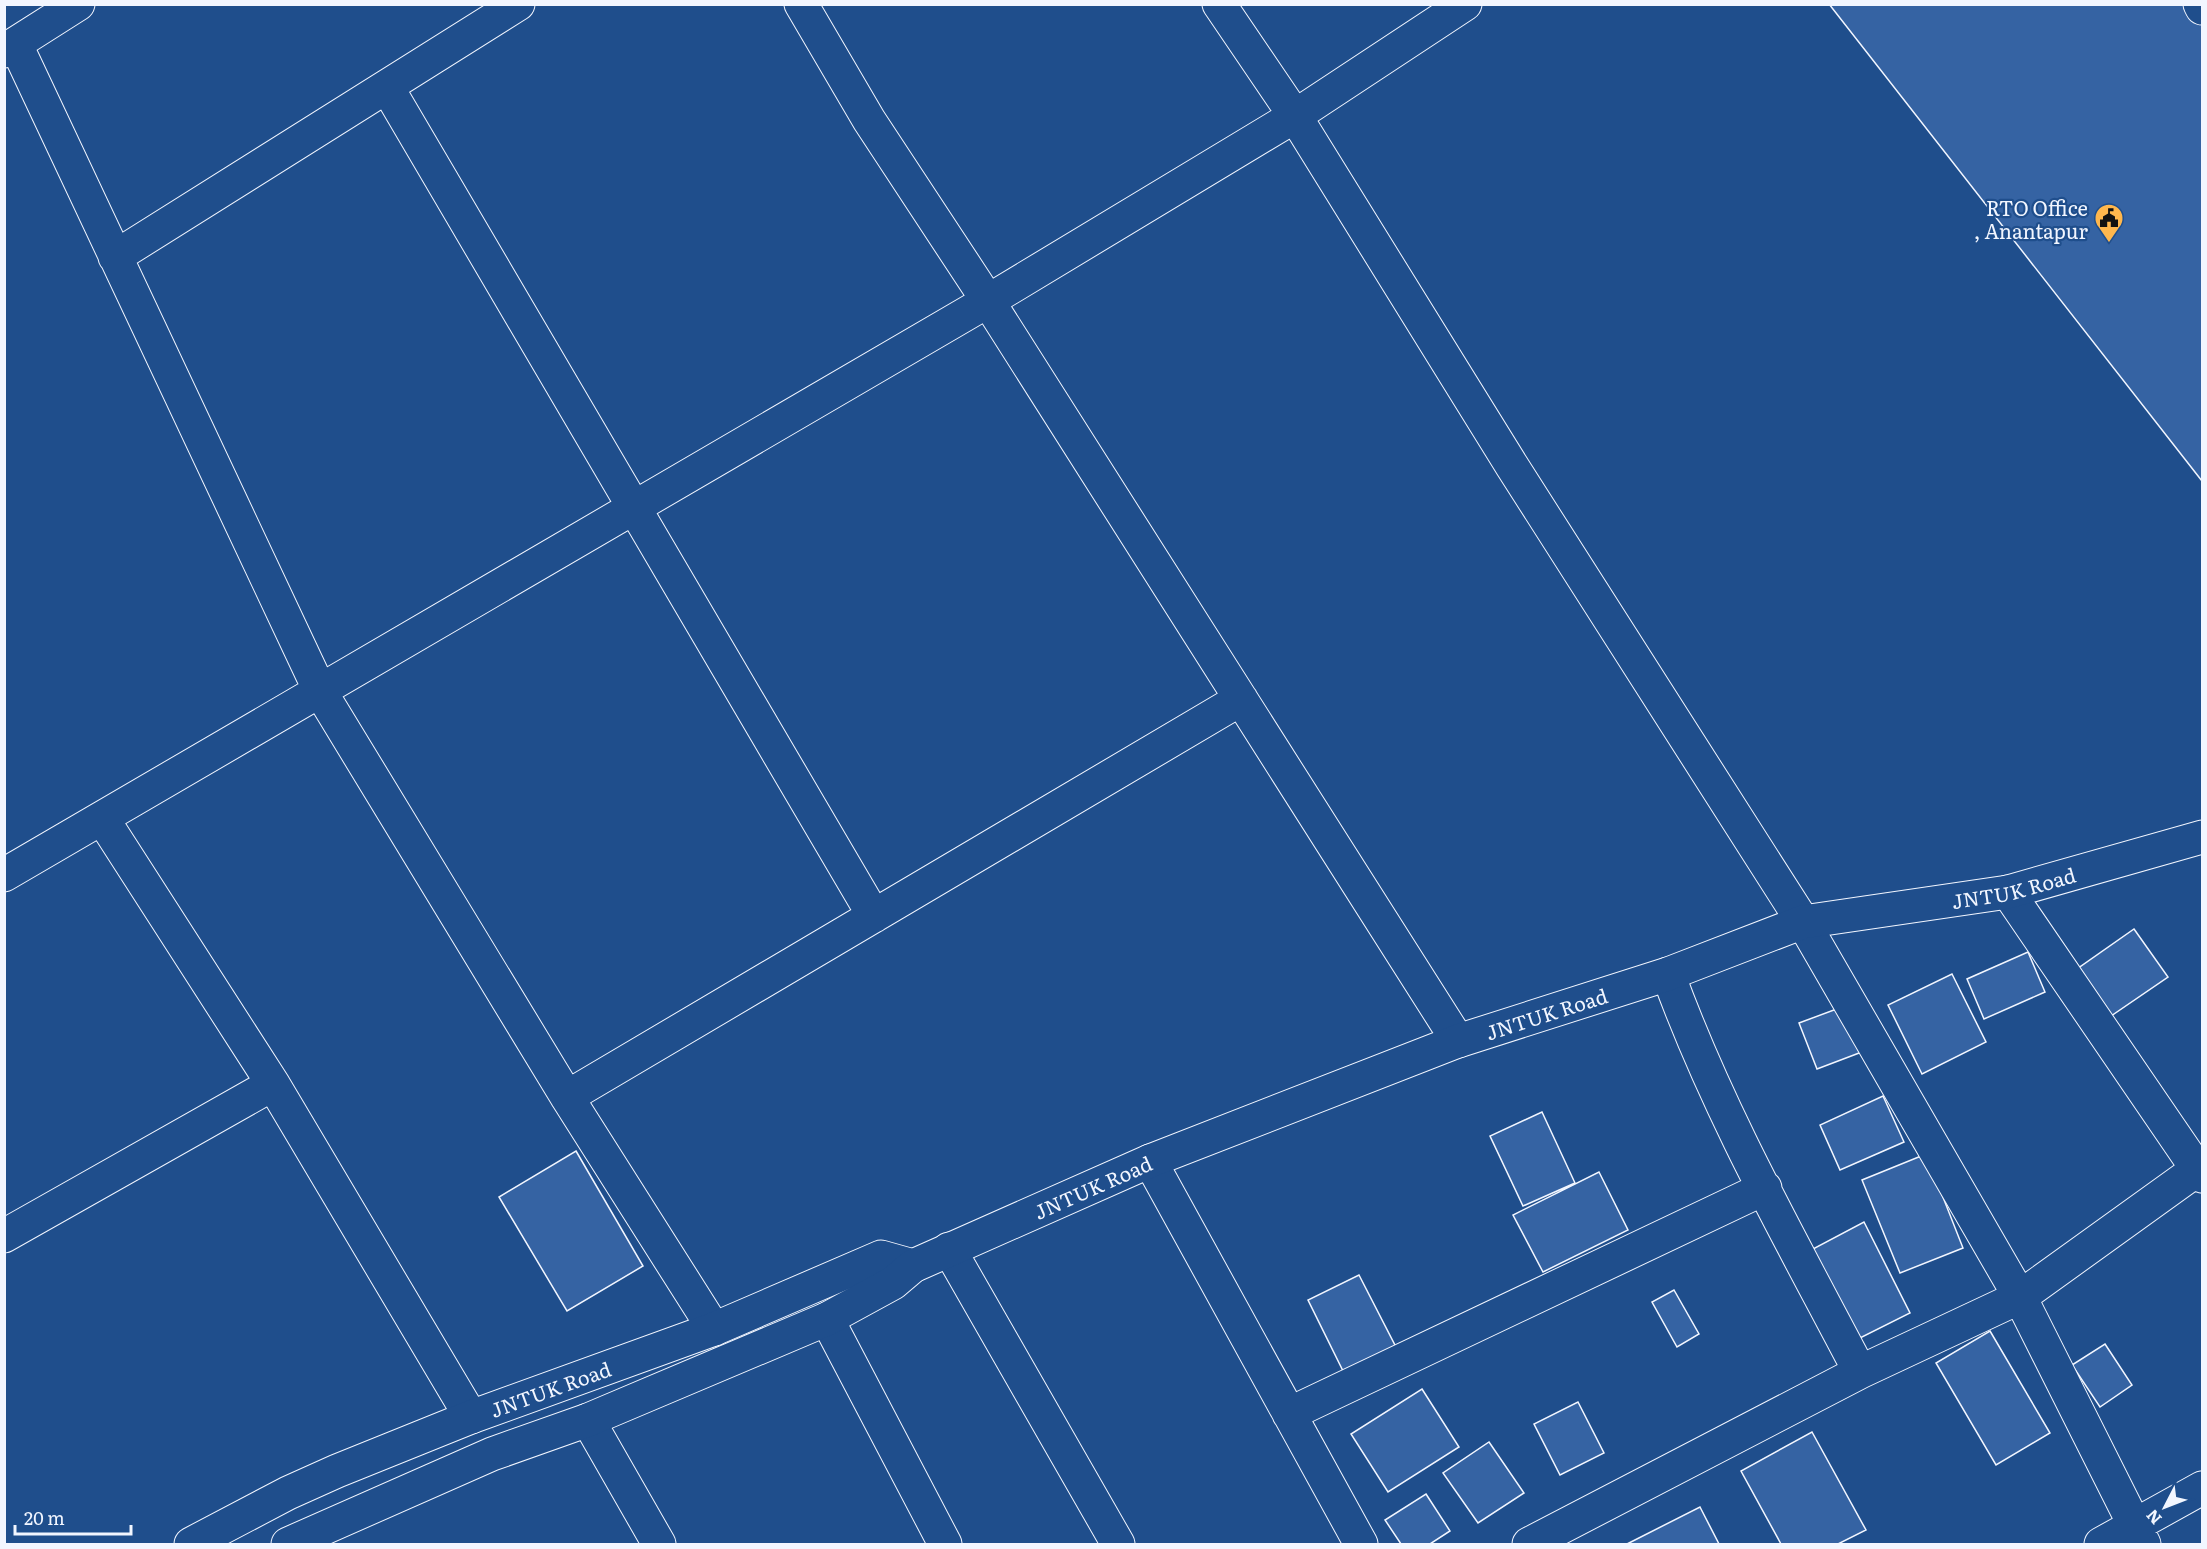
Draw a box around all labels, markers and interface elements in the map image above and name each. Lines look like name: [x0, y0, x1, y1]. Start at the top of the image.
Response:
place label: RTO Office , Anantapur: [1974, 192, 2089, 245]
public building icon: RTO Office , Anantapur: [2093, 202, 2125, 244]
street label: JNTUK Road: [1949, 859, 2079, 915]
street label: JNTUK Road: [1481, 979, 1611, 1046]
street label: JNTUK Road: [1029, 1147, 1156, 1226]
street label: JNTUK Road: [486, 1353, 615, 1424]
north arrow: [2135, 1477, 2195, 1537]
scale bar: [15, 1498, 130, 1536]
text: 20 m: [24, 1504, 65, 1531]
text: N: [2140, 1505, 2167, 1531]

